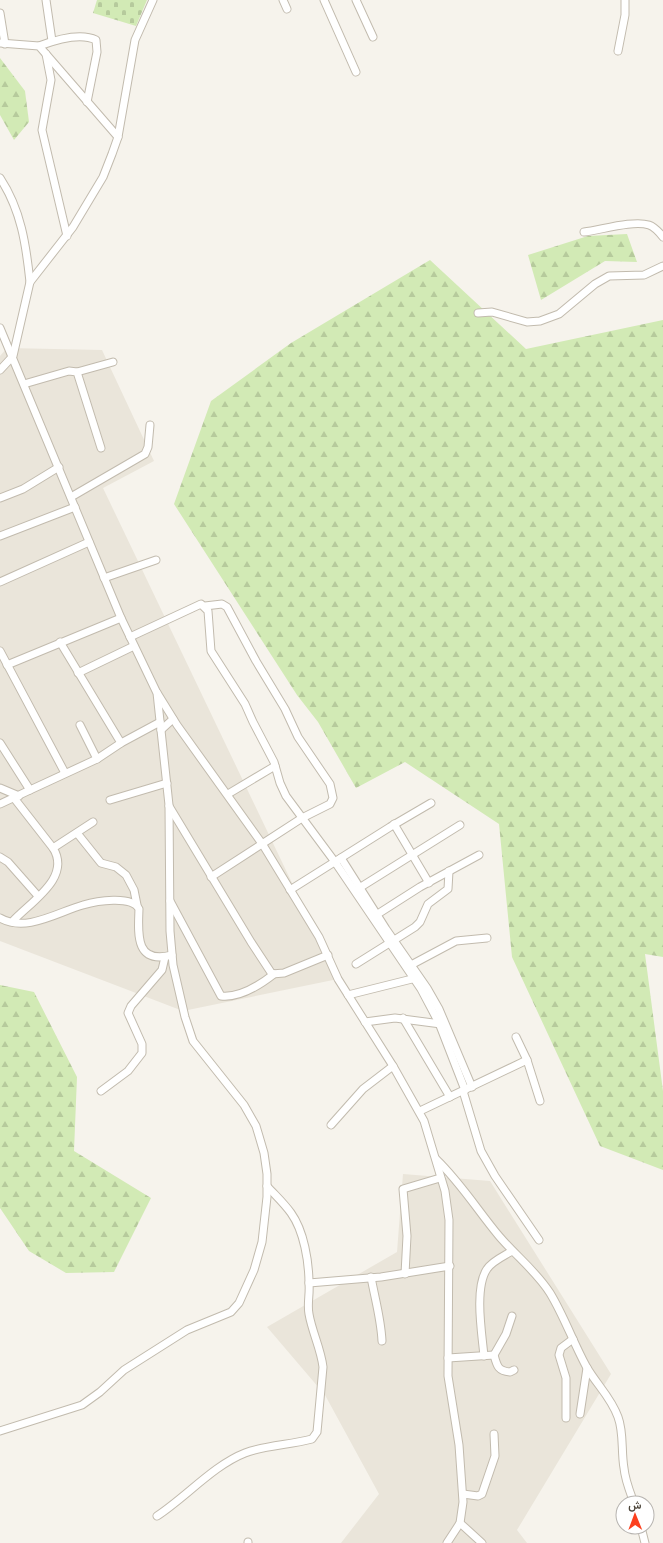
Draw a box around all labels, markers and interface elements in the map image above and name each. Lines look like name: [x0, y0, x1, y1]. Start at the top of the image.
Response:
north arrow: [615, 1495, 655, 1535]
text: ش: [628, 1499, 642, 1513]

